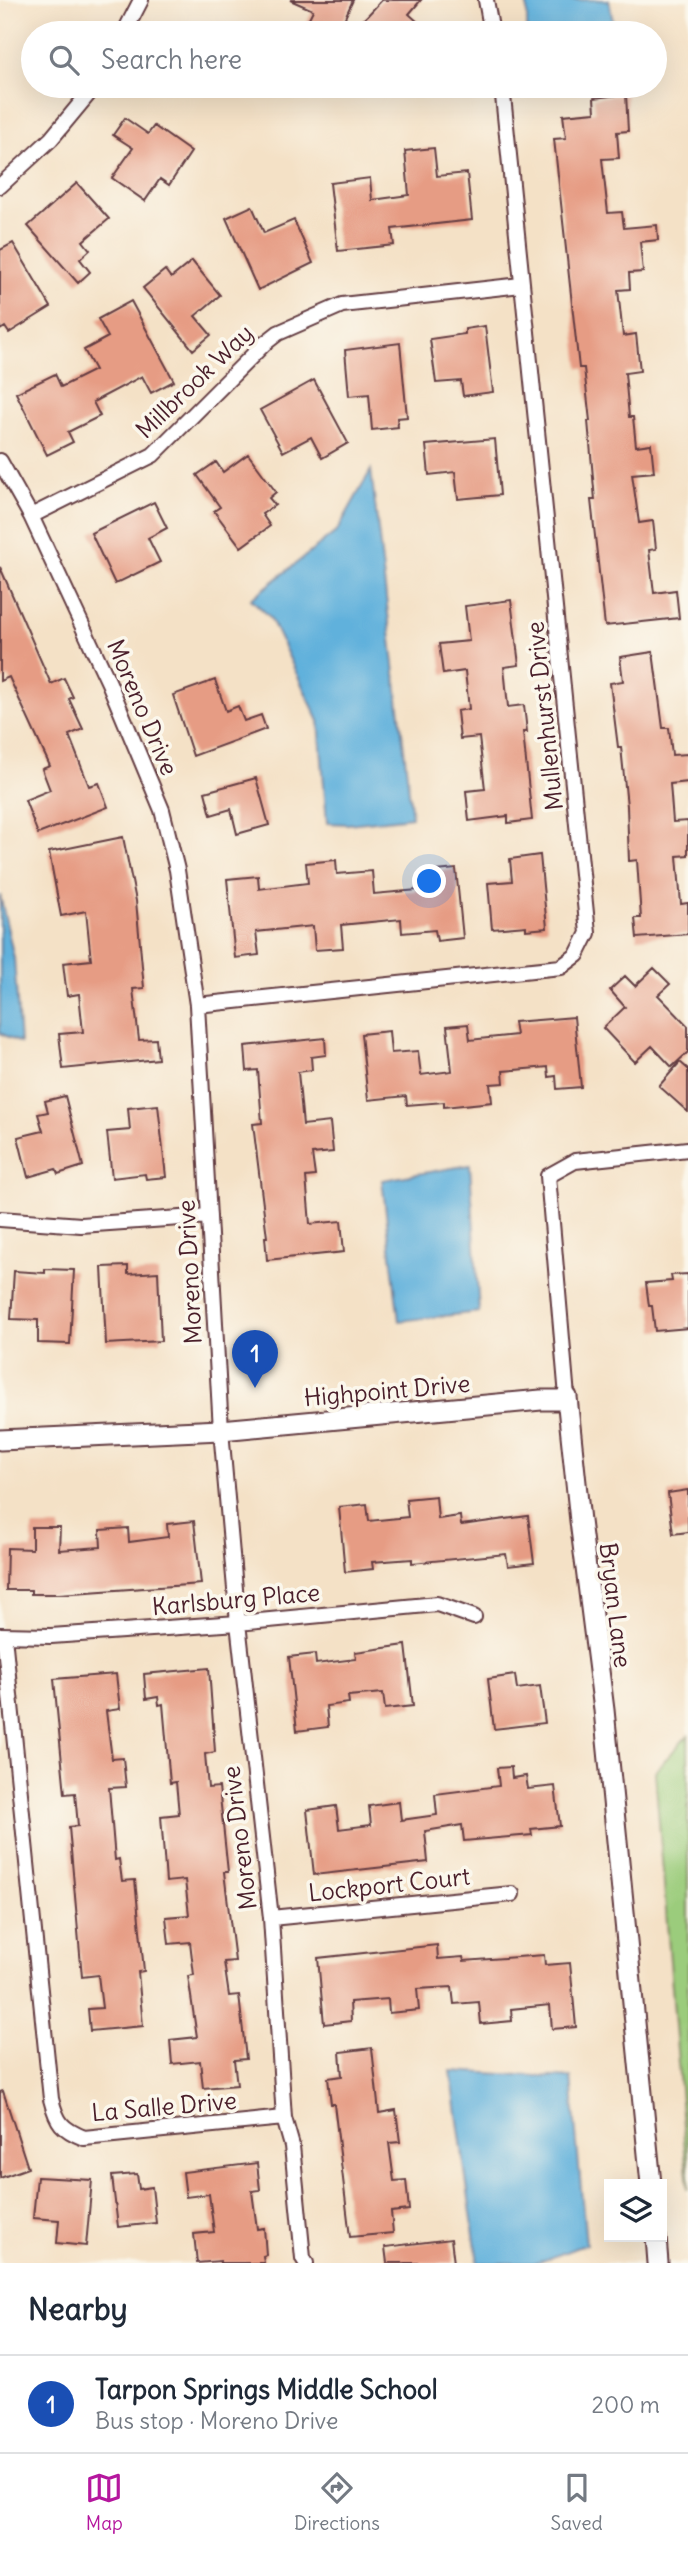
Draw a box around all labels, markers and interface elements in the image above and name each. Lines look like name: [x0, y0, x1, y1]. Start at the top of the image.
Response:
search box: [21, 21, 667, 98]
icon: search: [45, 41, 83, 79]
text: Search here: [101, 43, 242, 76]
street label: Millbrook Way: [129, 318, 259, 444]
street label: Mullenhurst Drive: [519, 620, 569, 812]
street label: Moreno Drive: [101, 635, 185, 779]
your location: [412, 864, 446, 898]
street label: Moreno Drive: [170, 1199, 208, 1345]
pin: 1: [232, 1330, 278, 1388]
street label: Highpoint Drive: [303, 1368, 471, 1412]
street label: Bryan Lane: [593, 1541, 639, 1669]
street label: Karlsburg Place: [151, 1577, 321, 1621]
street label: Moreno Drive: [215, 1764, 263, 1912]
street label: Lockport Court: [307, 1861, 471, 1907]
street label: La Salle Drive: [90, 2085, 238, 2127]
map controls: [604, 2179, 667, 2242]
button: layers: [604, 2179, 667, 2242]
text: Nearby: [28, 2290, 128, 2328]
text: Tarpon Springs Middle School: [95, 2373, 437, 2406]
text: 1: [46, 2390, 56, 2419]
text: 200 m: [591, 2390, 660, 2419]
text: Bus stop · Moreno Drive: [95, 2406, 338, 2435]
tab: Map: [85, 2469, 123, 2535]
tab: Directions: [294, 2469, 380, 2535]
tab: Saved: [551, 2469, 603, 2535]

